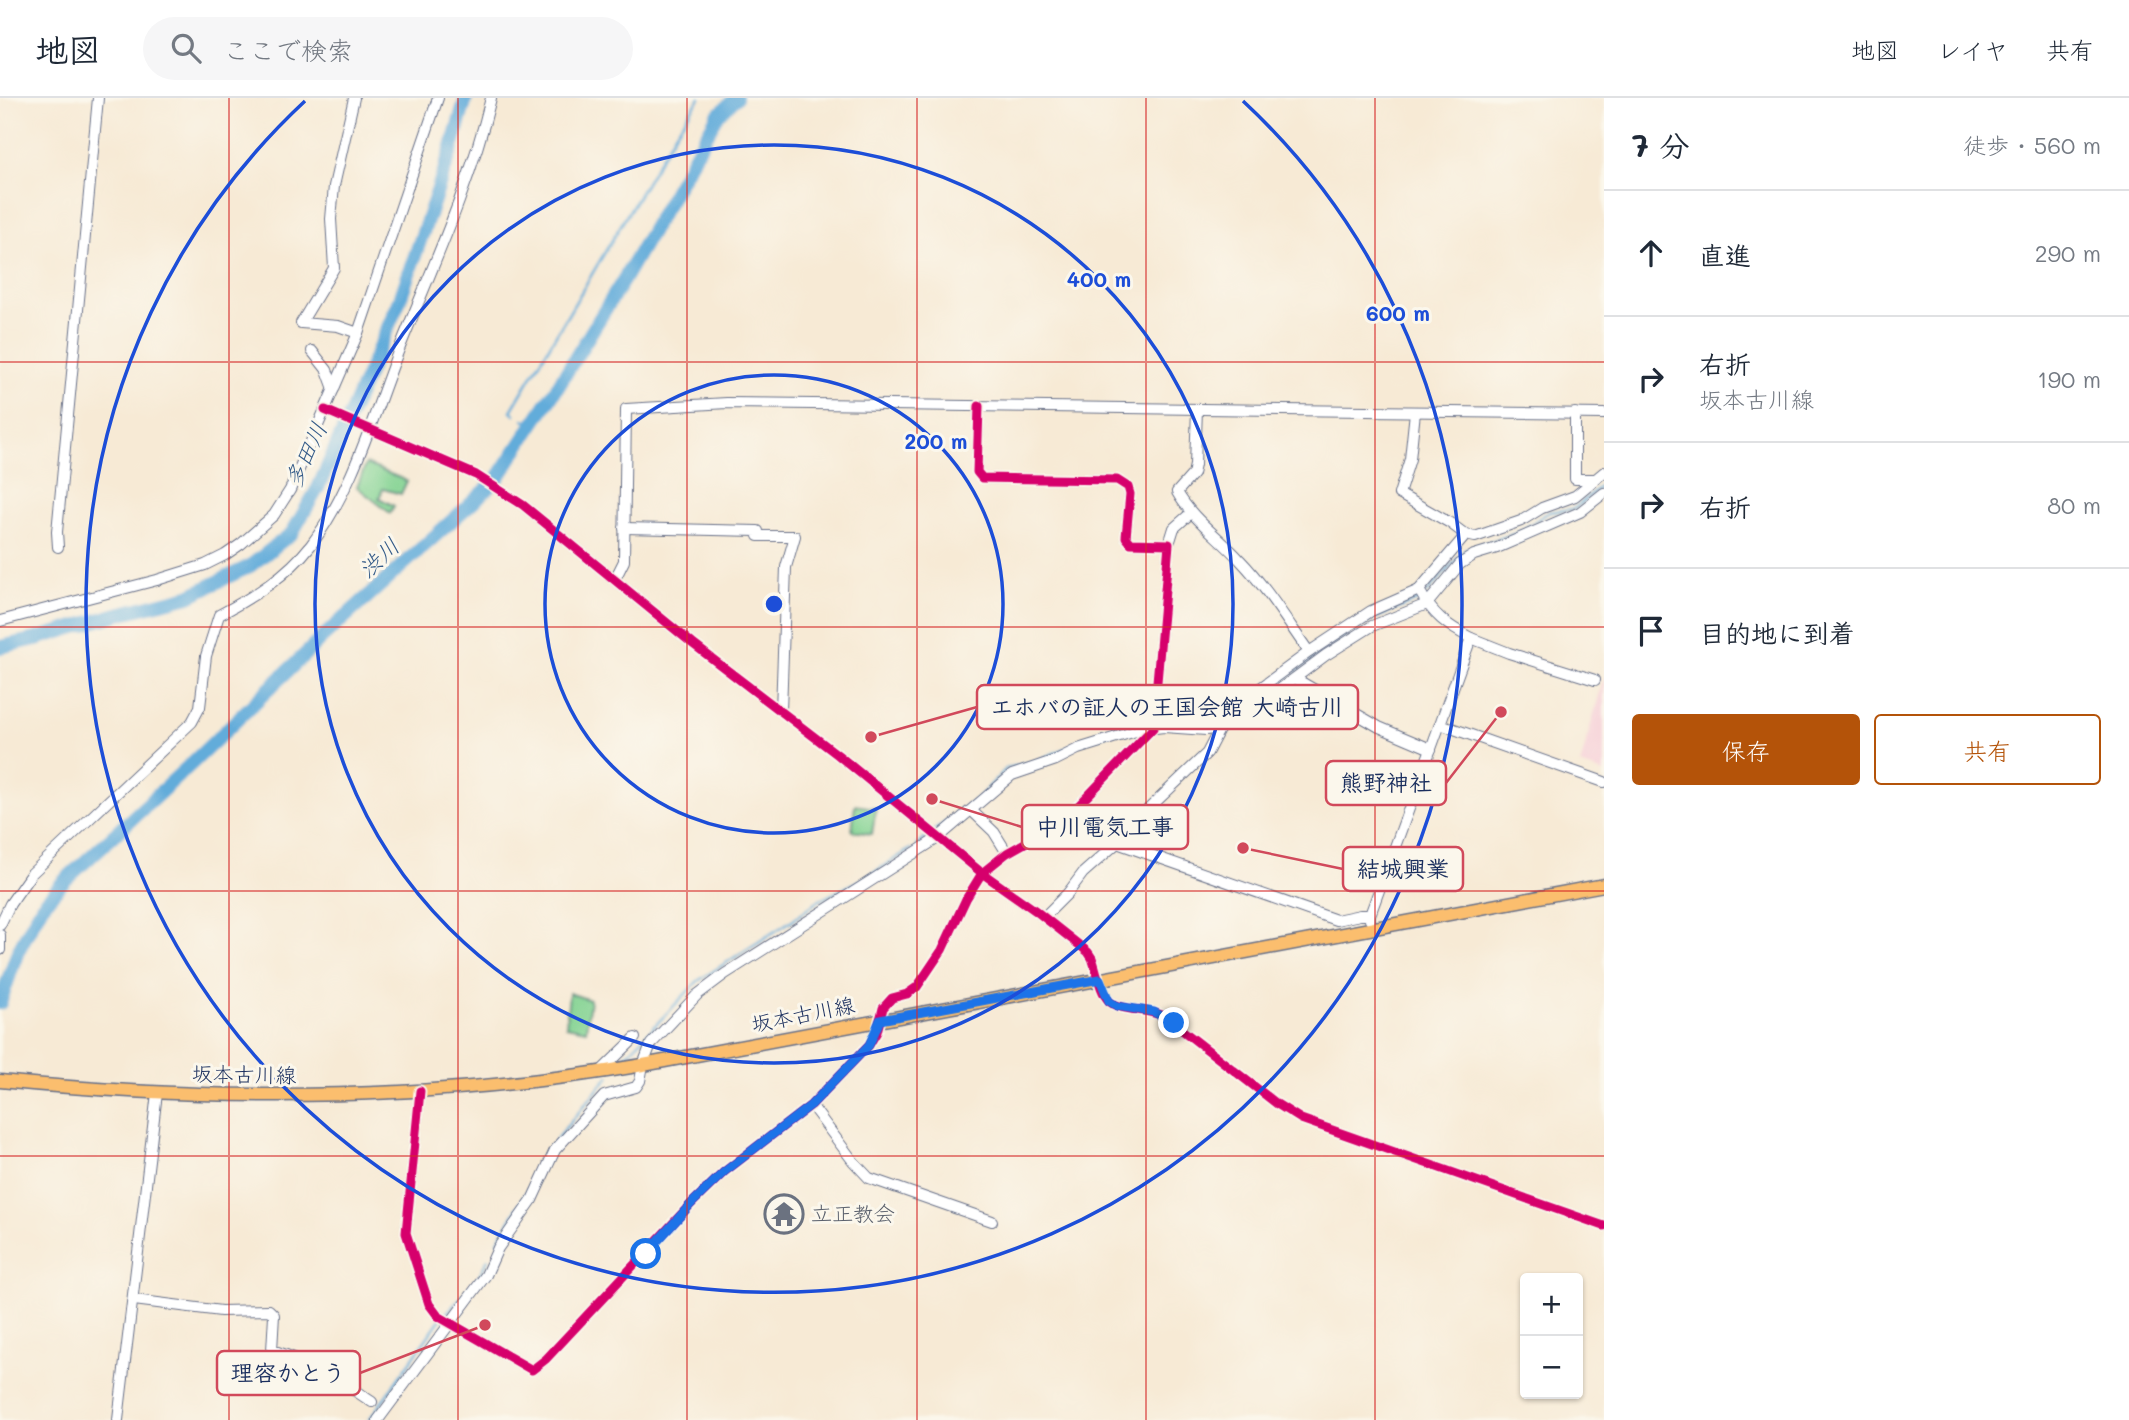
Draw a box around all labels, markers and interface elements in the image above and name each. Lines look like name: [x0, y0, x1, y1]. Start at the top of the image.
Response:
search box: [143, 17, 633, 80]
text: 地図: [35, 27, 101, 70]
icon: search: [167, 29, 205, 67]
text: ここで検索: [223, 33, 353, 67]
text: 地図: [1851, 34, 1899, 65]
text: レイヤ: [1937, 34, 2008, 65]
text: 共有: [2046, 34, 2094, 65]
text: 7 分: [1632, 125, 1690, 165]
text: 徒歩 · 560 m: [1963, 130, 2101, 160]
icon: ahead: [1632, 234, 1670, 272]
text: 直進: [1699, 238, 1751, 272]
text: 290 m: [2035, 238, 2101, 268]
text: 400 m: [1067, 265, 1131, 292]
text: 600 m: [1366, 299, 1430, 326]
text: 右折: [1699, 347, 1751, 381]
icon: right: [1632, 360, 1670, 398]
text: 190 m: [2037, 364, 2101, 394]
text: 坂本古川線: [1699, 384, 1814, 414]
water label: 多田川: [277, 417, 333, 492]
text: 200 m: [905, 427, 967, 454]
icon: right: [1632, 486, 1670, 524]
text: 右折: [1699, 490, 1751, 524]
text: 80 m: [2047, 490, 2101, 520]
water label: 渋川: [351, 531, 405, 584]
centre of rings: [762, 592, 786, 616]
icon: arrive: [1632, 612, 1670, 650]
text: 目的地に到着: [1699, 616, 1855, 650]
callout: エホバの証人の王国会館 大崎古川: [977, 685, 1358, 729]
text: エホバの証人の王国会館 大崎古川: [990, 691, 1344, 721]
button: 保存: [1632, 714, 1860, 785]
button: 共有: [1874, 714, 2101, 785]
callout: 熊野神社: [1326, 761, 1446, 805]
text: 熊野神社: [1340, 767, 1432, 797]
callout: 中川電気工事: [1022, 805, 1188, 849]
text: 中川電気工事: [1036, 811, 1174, 841]
callout: 結城興業: [1343, 847, 1463, 891]
text: 結城興業: [1357, 853, 1449, 883]
street label: 坂本古川線: [749, 990, 857, 1037]
route end: [1158, 1007, 1189, 1038]
street label: 坂本古川線: [191, 1059, 297, 1088]
temple icon: 立正教会: [763, 1193, 805, 1235]
place label: 立正教会: [811, 1199, 895, 1226]
route start: [630, 1238, 661, 1269]
map controls: [1520, 1273, 1583, 1399]
button: +: [1520, 1273, 1583, 1336]
button: −: [1520, 1336, 1583, 1399]
callout: 理容かとう: [217, 1351, 360, 1395]
text: 理容かとう: [231, 1357, 346, 1387]

